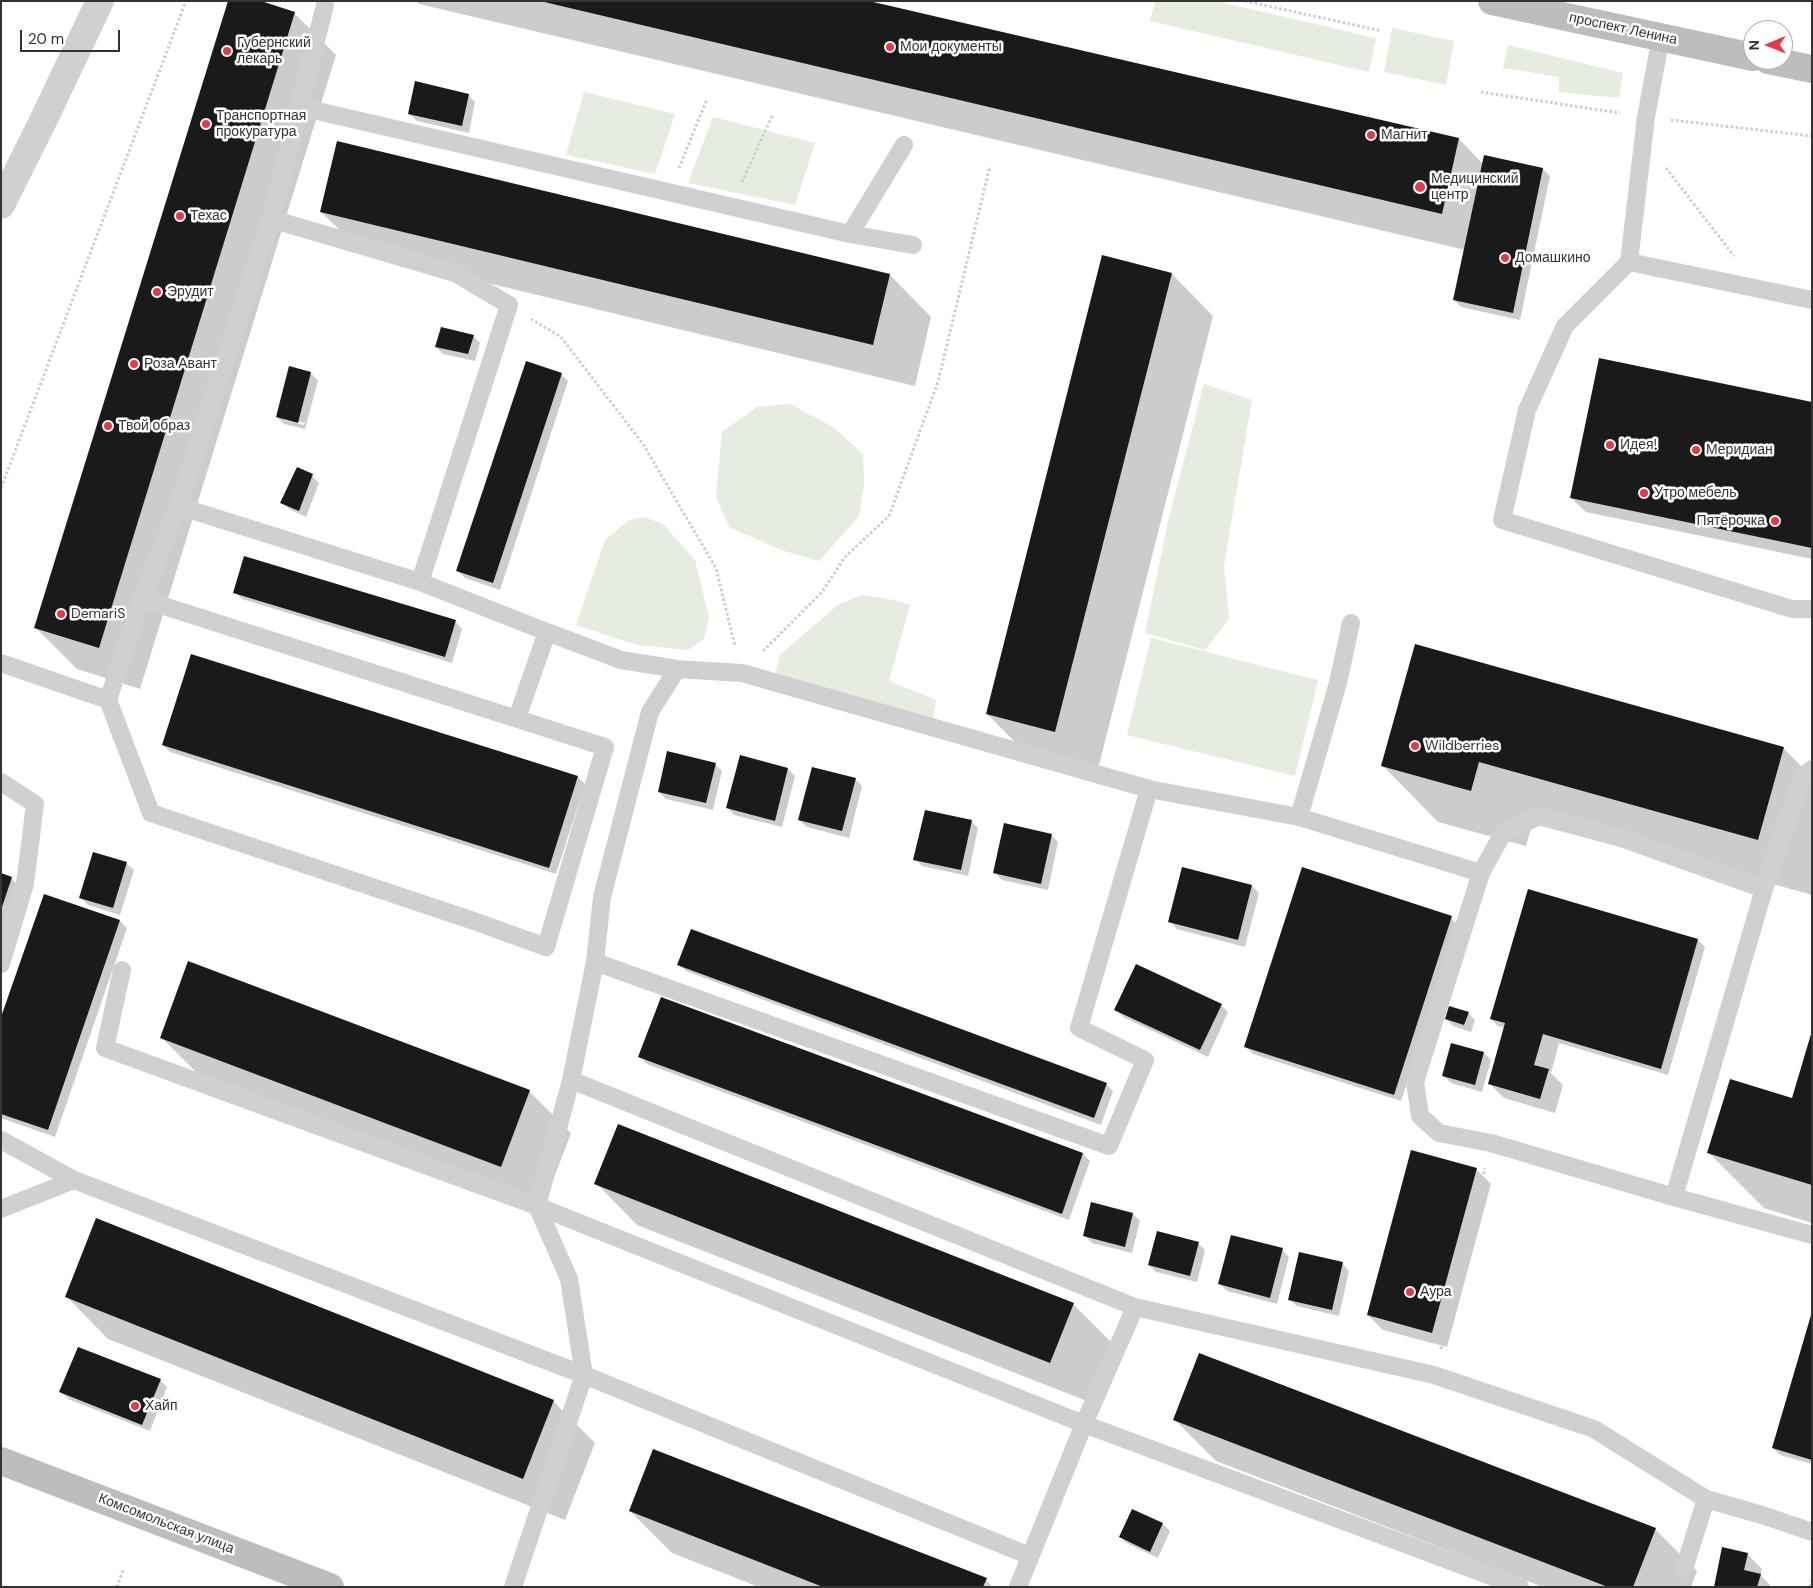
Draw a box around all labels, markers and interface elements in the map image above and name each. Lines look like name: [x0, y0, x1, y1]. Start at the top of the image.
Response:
street label: проспект Ленина: [1567, 9, 1679, 49]
scale bar: [22, 20, 122, 52]
north arrow: [1743, 20, 1793, 70]
text: 20 m: [28, 29, 64, 49]
place label: Губернский лекарь: [237, 35, 311, 68]
place label: Мои документы: [900, 39, 1002, 55]
text: N: [1745, 40, 1763, 51]
marker: Мои документы: [884, 41, 896, 53]
marker: Губернский лекарь: [221, 45, 233, 57]
place label: Транспортная прокуратура: [216, 108, 306, 140]
marker: Транспортная прокуратура: [200, 118, 212, 130]
place label: Магнит: [1381, 127, 1428, 143]
marker: Магнит: [1365, 129, 1377, 141]
place label: Медицинский центр: [1431, 171, 1519, 203]
marker: Медицинский центр: [1413, 180, 1427, 194]
place label: Техас: [190, 208, 227, 224]
marker: Техас: [174, 210, 186, 222]
place label: Домашкино: [1515, 250, 1591, 266]
marker: Домашкино: [1499, 252, 1511, 264]
place label: Эрудит: [167, 284, 214, 300]
marker: Эрудит: [151, 286, 163, 298]
place label: Роза Авант: [144, 356, 217, 372]
marker: Роза Авант: [128, 358, 140, 370]
place label: Твой образ: [118, 418, 190, 434]
marker: Твой образ: [102, 420, 114, 432]
place label: Идея!: [1620, 437, 1657, 453]
marker: Идея!: [1604, 439, 1616, 451]
place label: Меридиан: [1706, 442, 1773, 458]
marker: Меридиан: [1690, 444, 1702, 456]
place label: Утро мебель: [1654, 485, 1737, 501]
marker: Утро мебель: [1638, 487, 1650, 499]
place label: Пятёрочка: [1696, 513, 1765, 529]
marker: Пятёрочка: [1769, 515, 1781, 527]
place label: DemariS: [71, 606, 125, 622]
marker: DemariS: [55, 608, 67, 620]
place label: Wildberries: [1425, 738, 1499, 754]
marker: Wildberries: [1409, 740, 1421, 752]
place label: Аура: [1420, 1284, 1452, 1300]
marker: Аура: [1404, 1286, 1416, 1298]
place label: Хайп: [145, 1398, 178, 1414]
marker: Хайп: [129, 1400, 141, 1412]
street label: Комсомольская улица: [96, 1490, 236, 1558]

